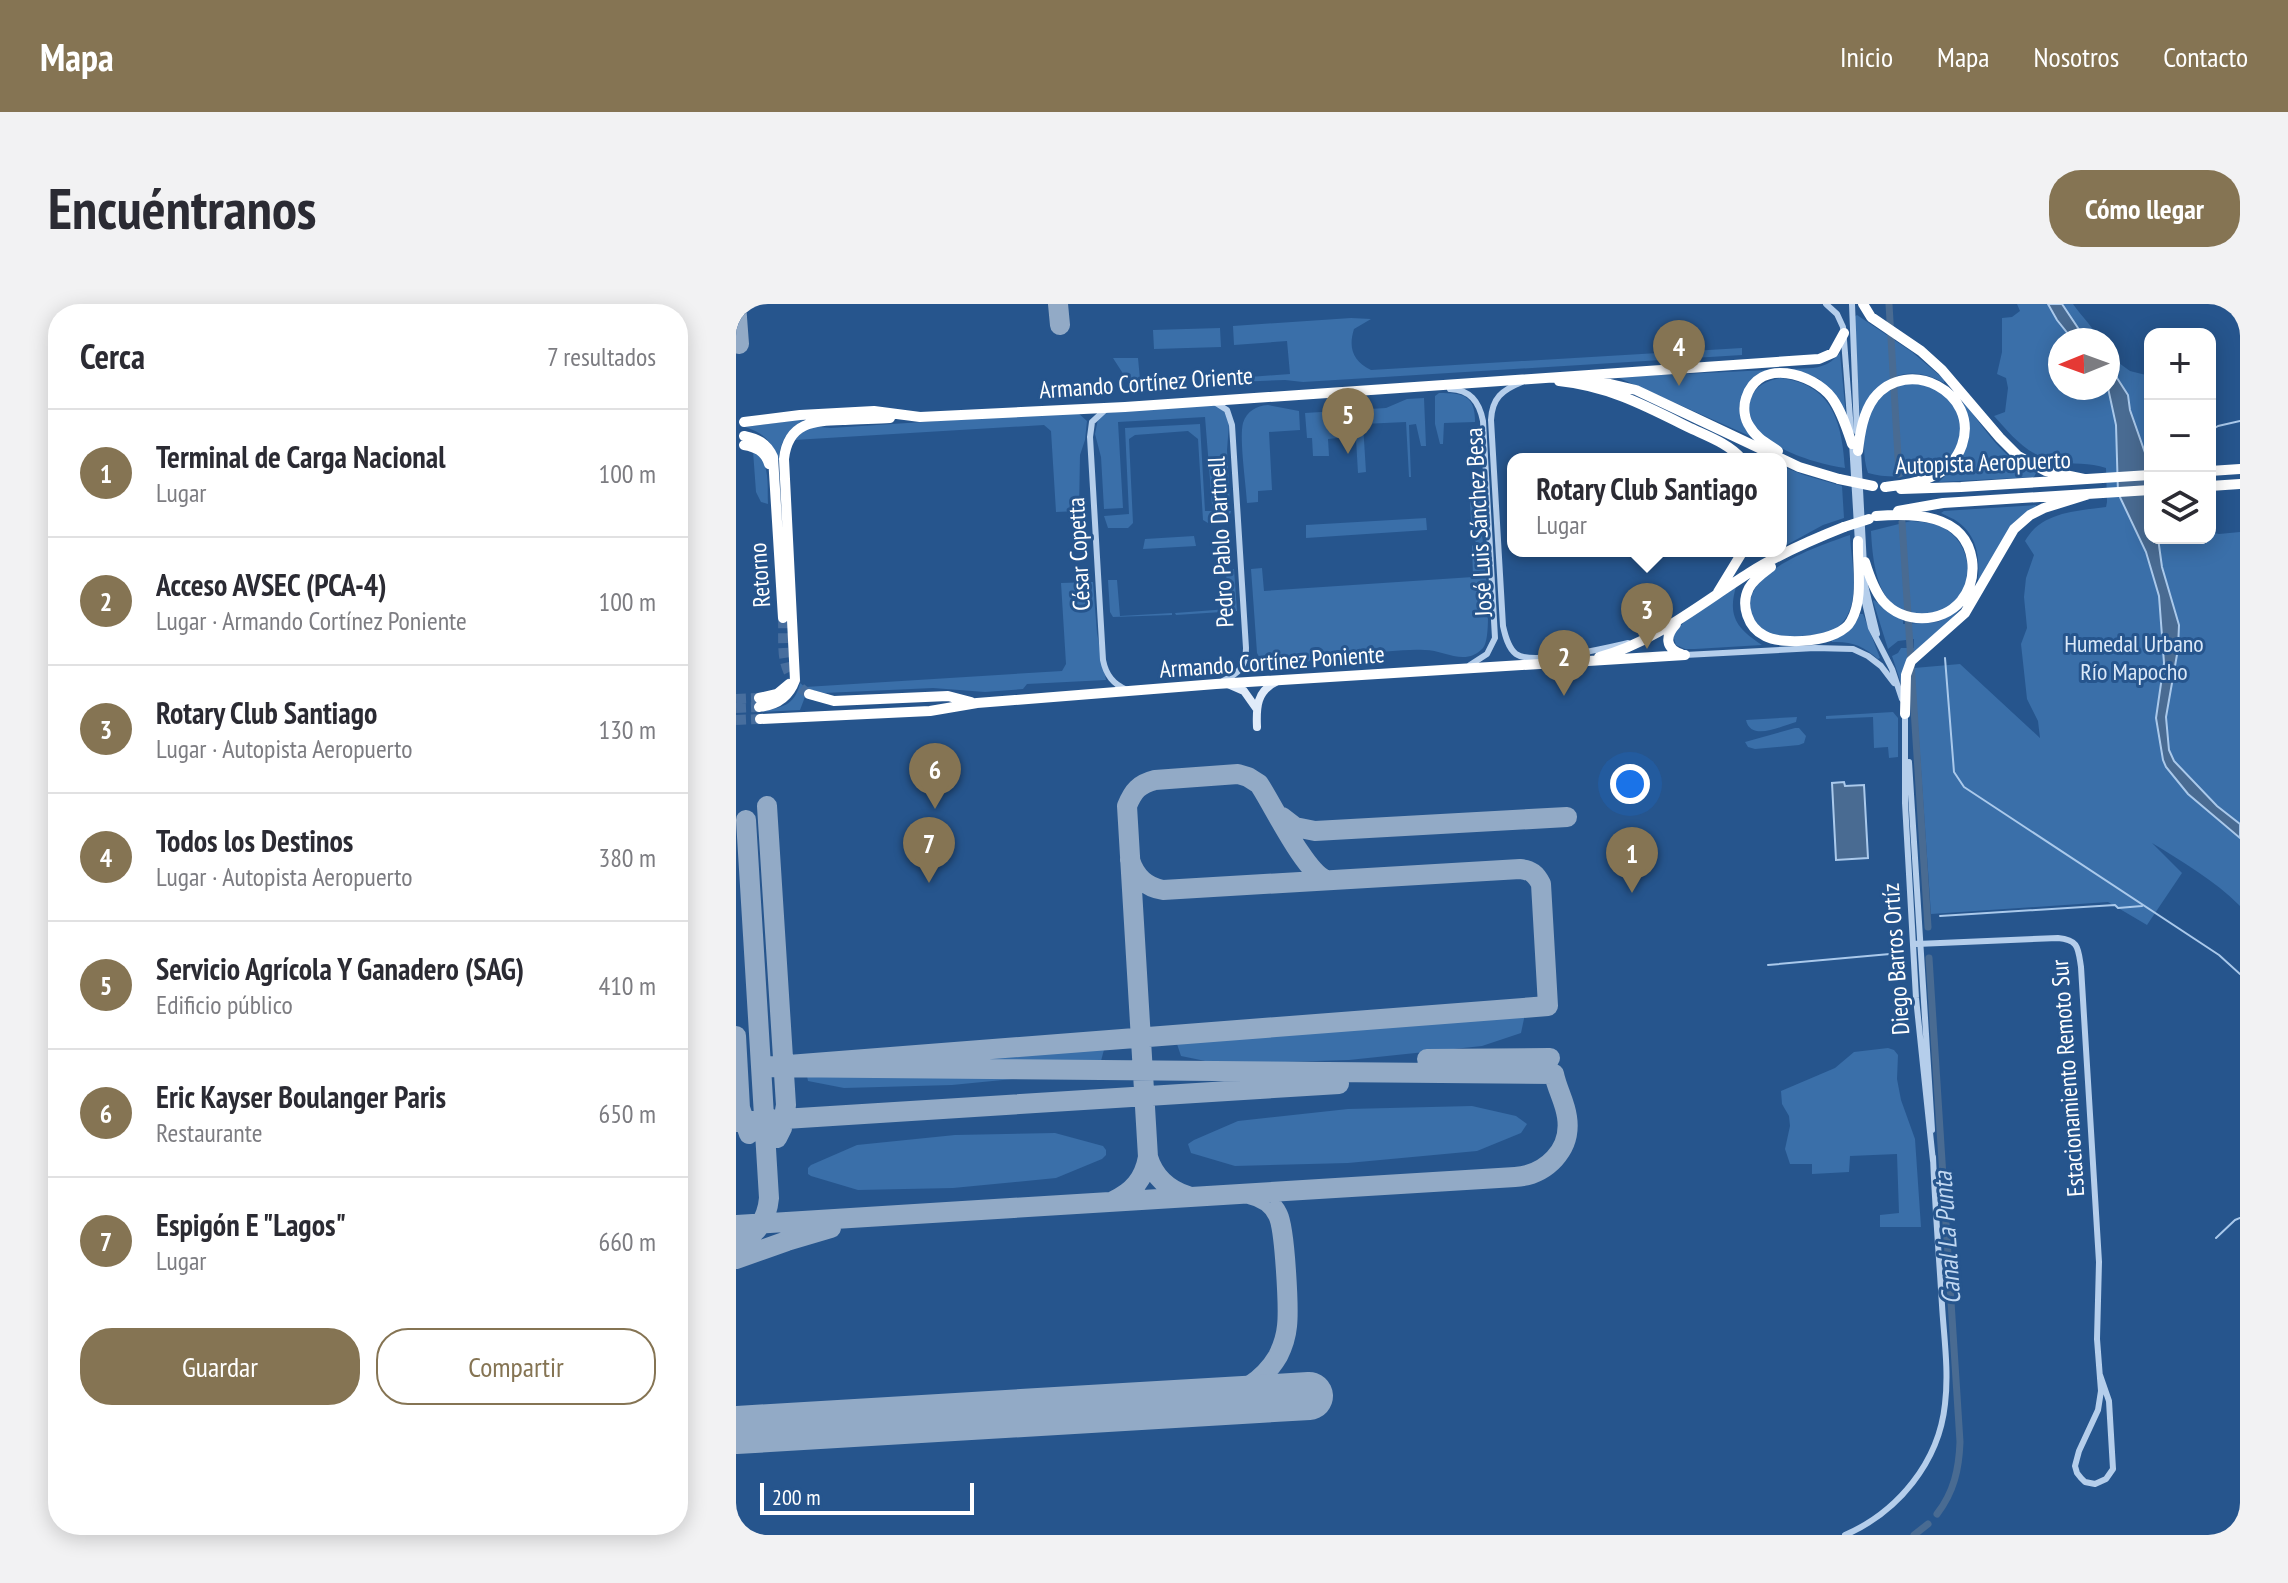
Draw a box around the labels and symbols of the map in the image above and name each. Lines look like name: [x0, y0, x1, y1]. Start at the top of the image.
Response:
pin: 4: [1653, 320, 1705, 386]
north arrow: [2048, 328, 2120, 400]
street label: Armando Cortínez Oriente: [1038, 360, 1254, 405]
pin: 5: [1322, 388, 1374, 454]
street label: José Luis Sánchez Besa: [1458, 427, 1499, 618]
street label: Autopista Aeropuerto: [1895, 444, 2071, 481]
street label: Pedro Pablo Dartnell: [1201, 455, 1240, 628]
street label: César Copetta: [1060, 497, 1097, 611]
street label: Retorno: [742, 542, 777, 608]
pin: 3: [1621, 583, 1673, 649]
park label: Humedal Urbano Río Mapocho: [2064, 628, 2204, 687]
pin: 2: [1538, 630, 1590, 696]
street label: Armando Cortínez Poniente: [1158, 638, 1386, 685]
pin: 6: [909, 743, 961, 809]
your location: [1610, 764, 1650, 804]
pin: 7: [903, 817, 955, 883]
pin: 1: [1606, 827, 1658, 893]
street label: Diego Barros Ortíz: [1875, 882, 1916, 1036]
street label: Estacionamiento Remoto Sur: [2044, 958, 2091, 1198]
water label: Canal La Punta: [1925, 1169, 1968, 1306]
scale bar: [760, 1479, 974, 1515]

